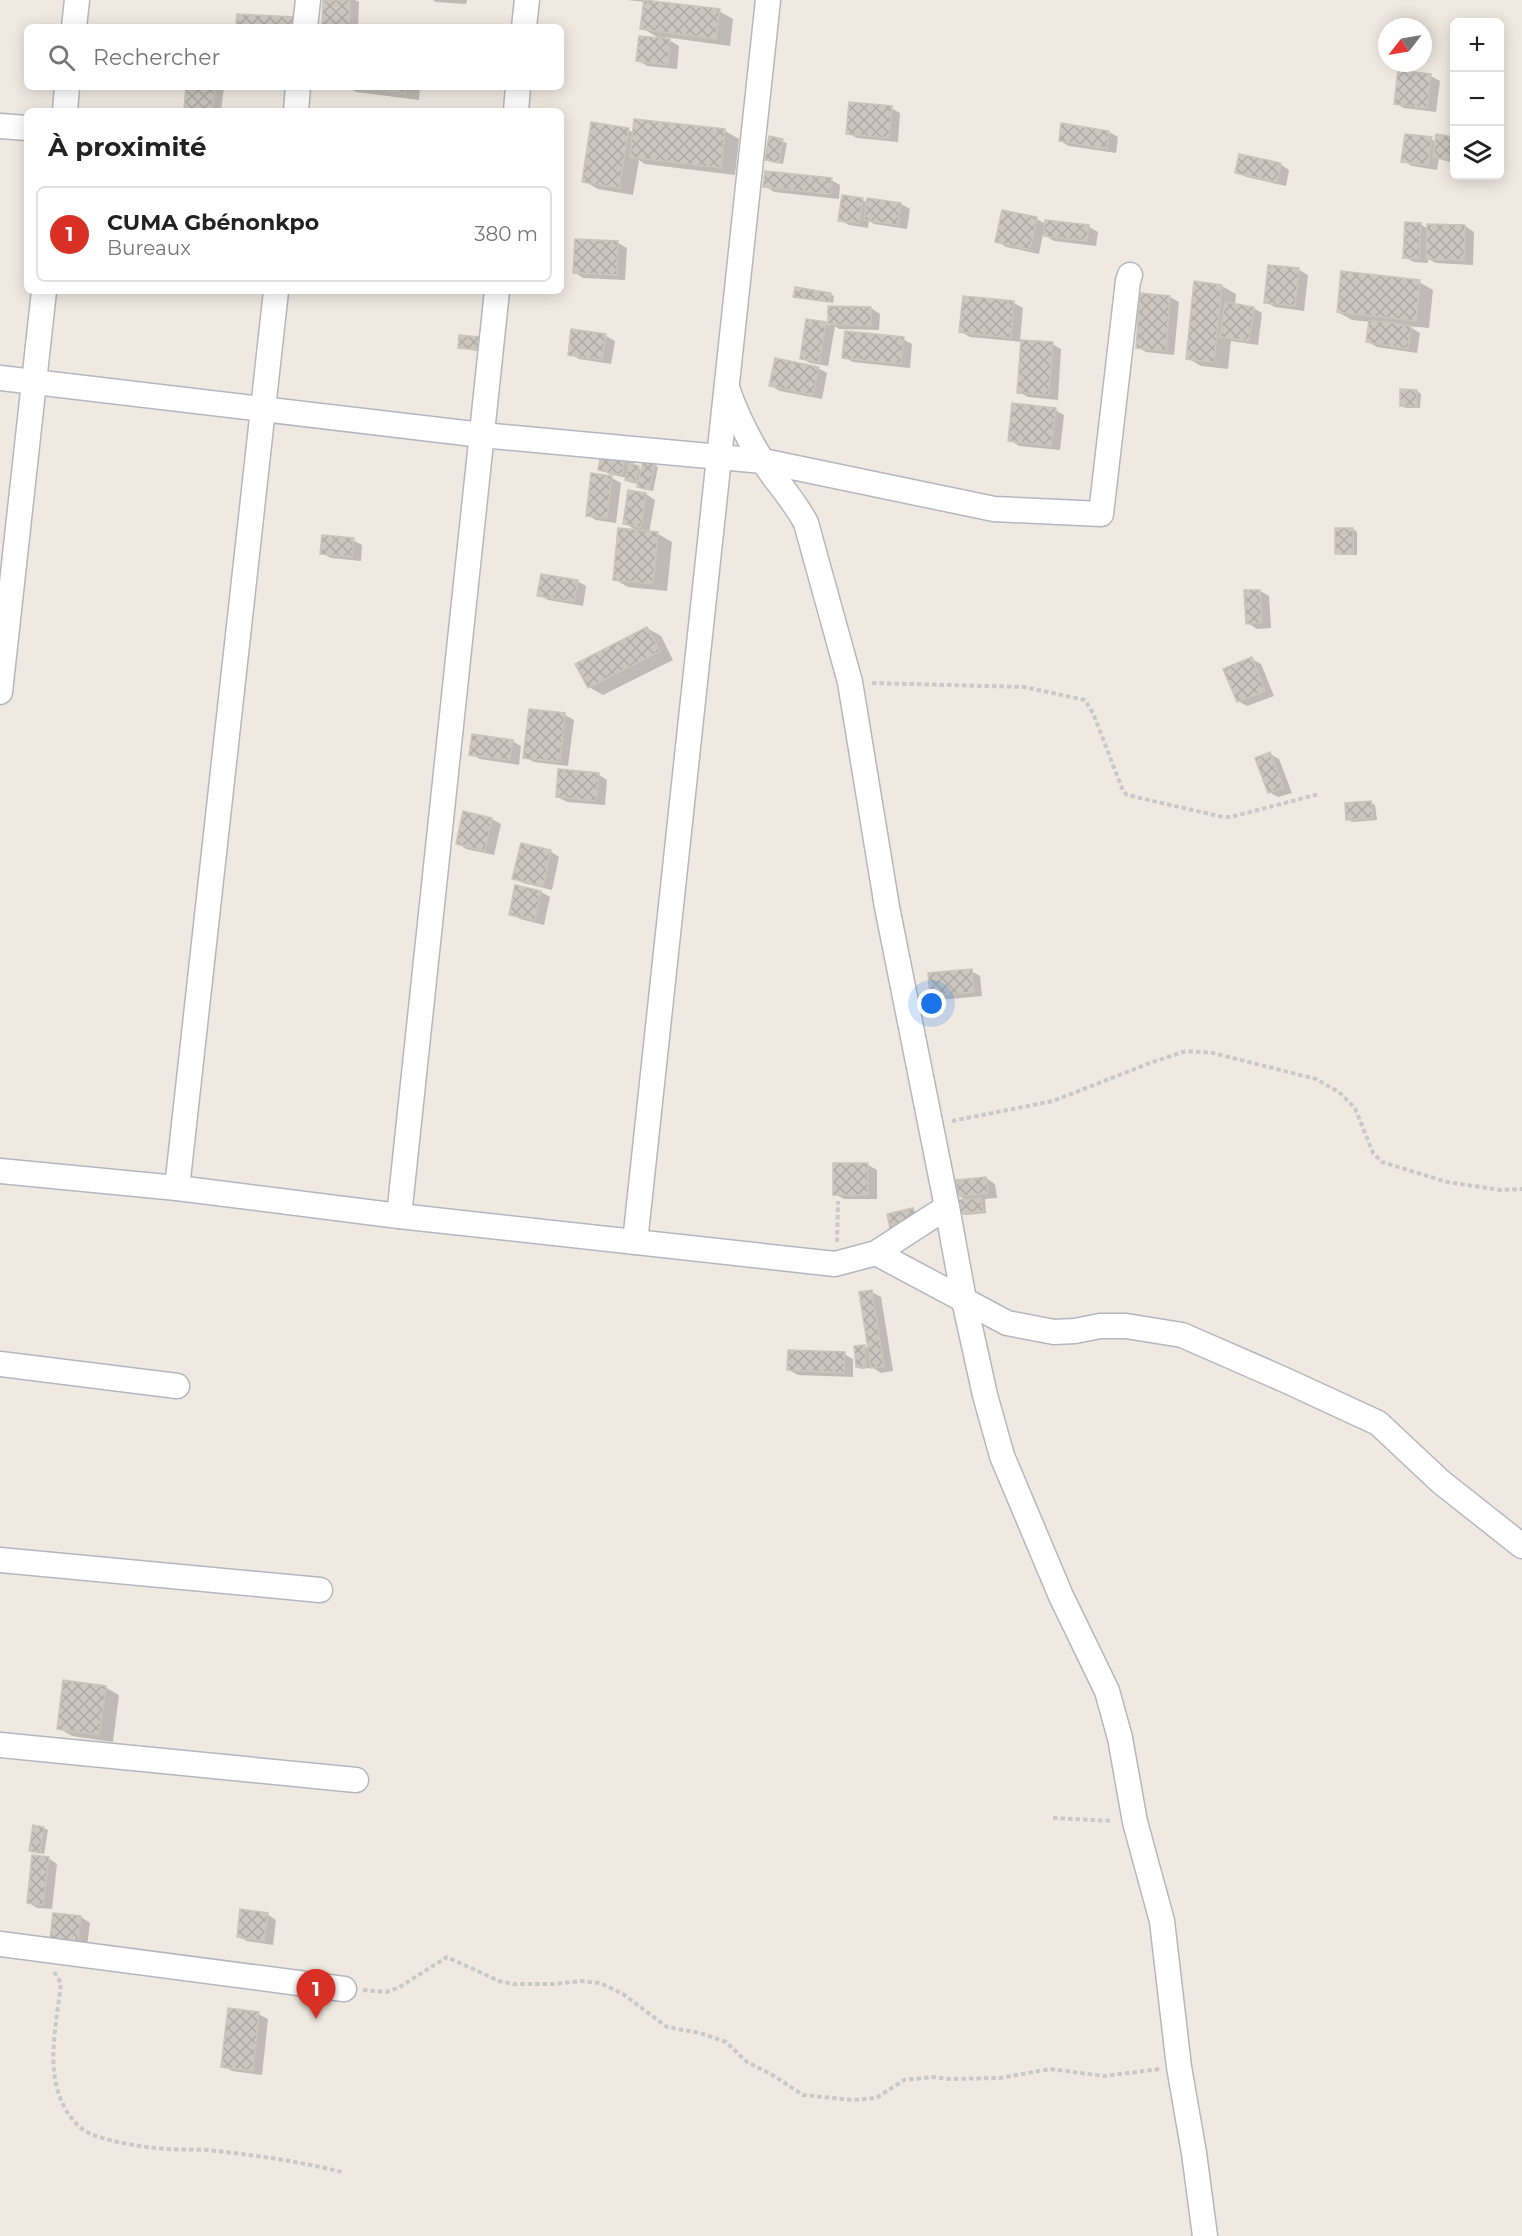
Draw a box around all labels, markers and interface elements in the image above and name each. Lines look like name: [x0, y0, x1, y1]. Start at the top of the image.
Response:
north arrow: [1378, 18, 1432, 72]
map controls: [1450, 18, 1504, 180]
button: +: [1450, 18, 1504, 72]
search box: [24, 24, 564, 90]
icon: search: [45, 41, 78, 74]
text: Rechercher: [93, 44, 220, 71]
button: −: [1450, 72, 1504, 126]
button: layers: [1450, 126, 1504, 180]
text: À proximité: [48, 131, 207, 163]
text: CUMA Gbénonkpo: [107, 209, 319, 236]
text: 1: [66, 222, 73, 246]
text: 380 m: [474, 222, 538, 246]
text: Bureaux: [107, 236, 191, 260]
your location: [917, 989, 946, 1018]
pin: 1: [296, 1970, 336, 2019]

